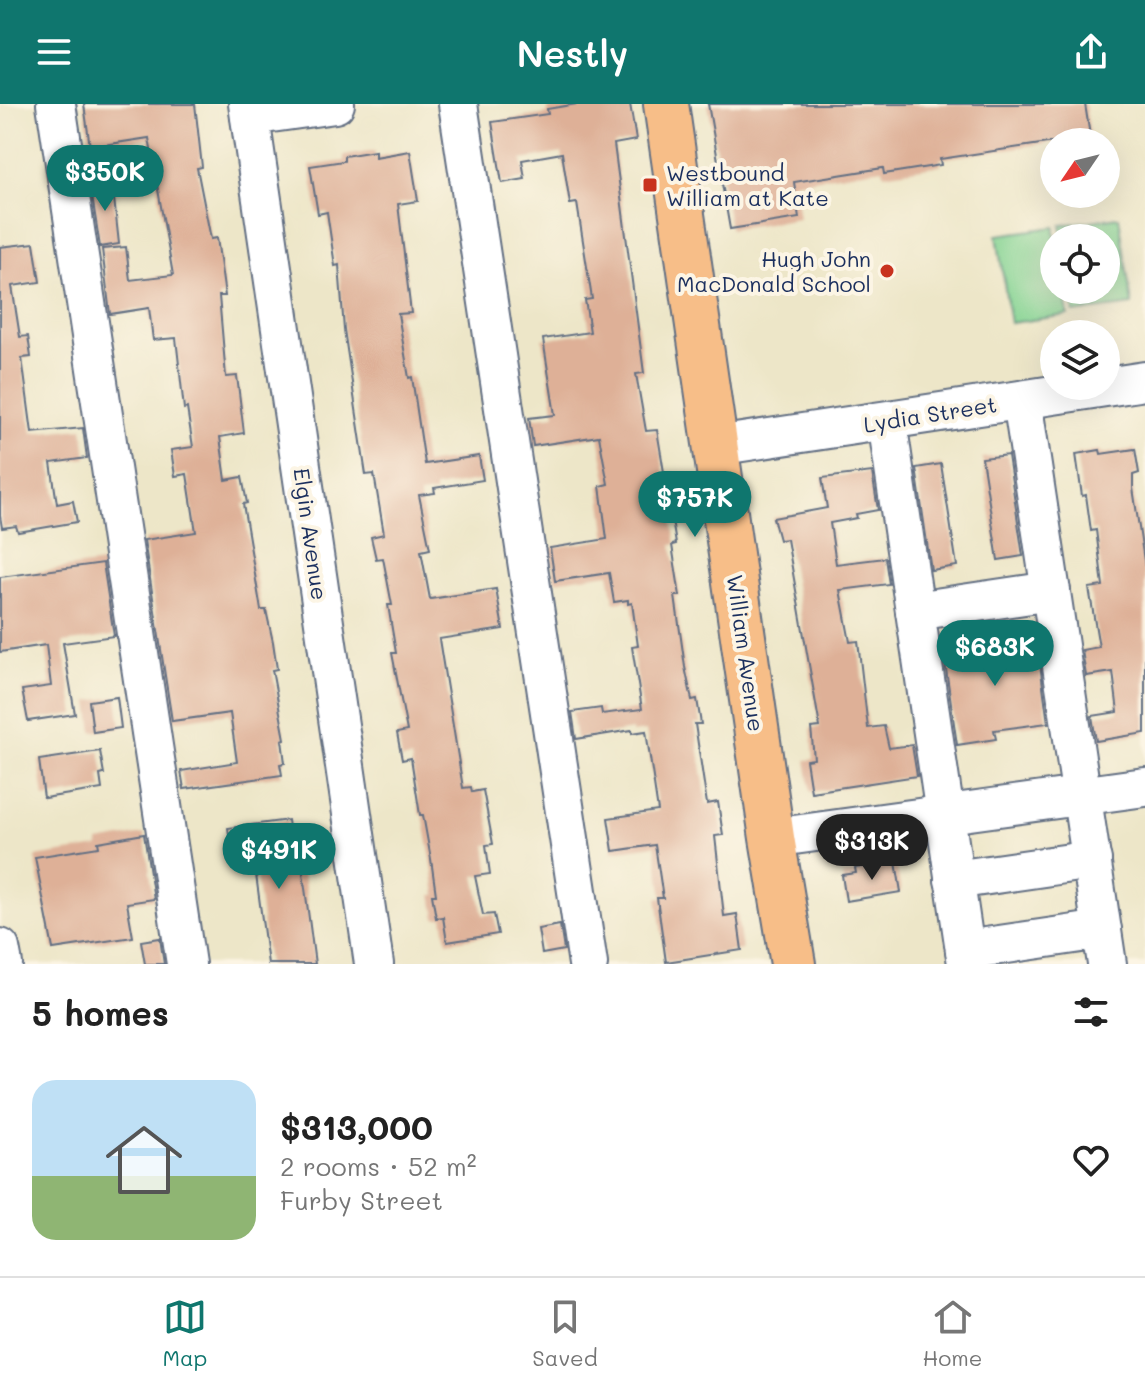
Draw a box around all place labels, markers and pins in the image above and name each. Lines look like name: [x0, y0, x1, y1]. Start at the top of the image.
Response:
pin: $350K: [49, 145, 161, 213]
place label: Westbound William at Kate: [666, 158, 829, 212]
marker: Westbound William at Kate: [641, 176, 659, 194]
place label: Hugh John MacDonald School: [677, 244, 871, 298]
marker: Hugh John MacDonald School: [878, 262, 896, 280]
pin: $757K: [639, 471, 751, 539]
pin: $683K: [939, 620, 1051, 688]
pin: $313K: [816, 814, 928, 882]
pin: $491K: [223, 823, 335, 891]

